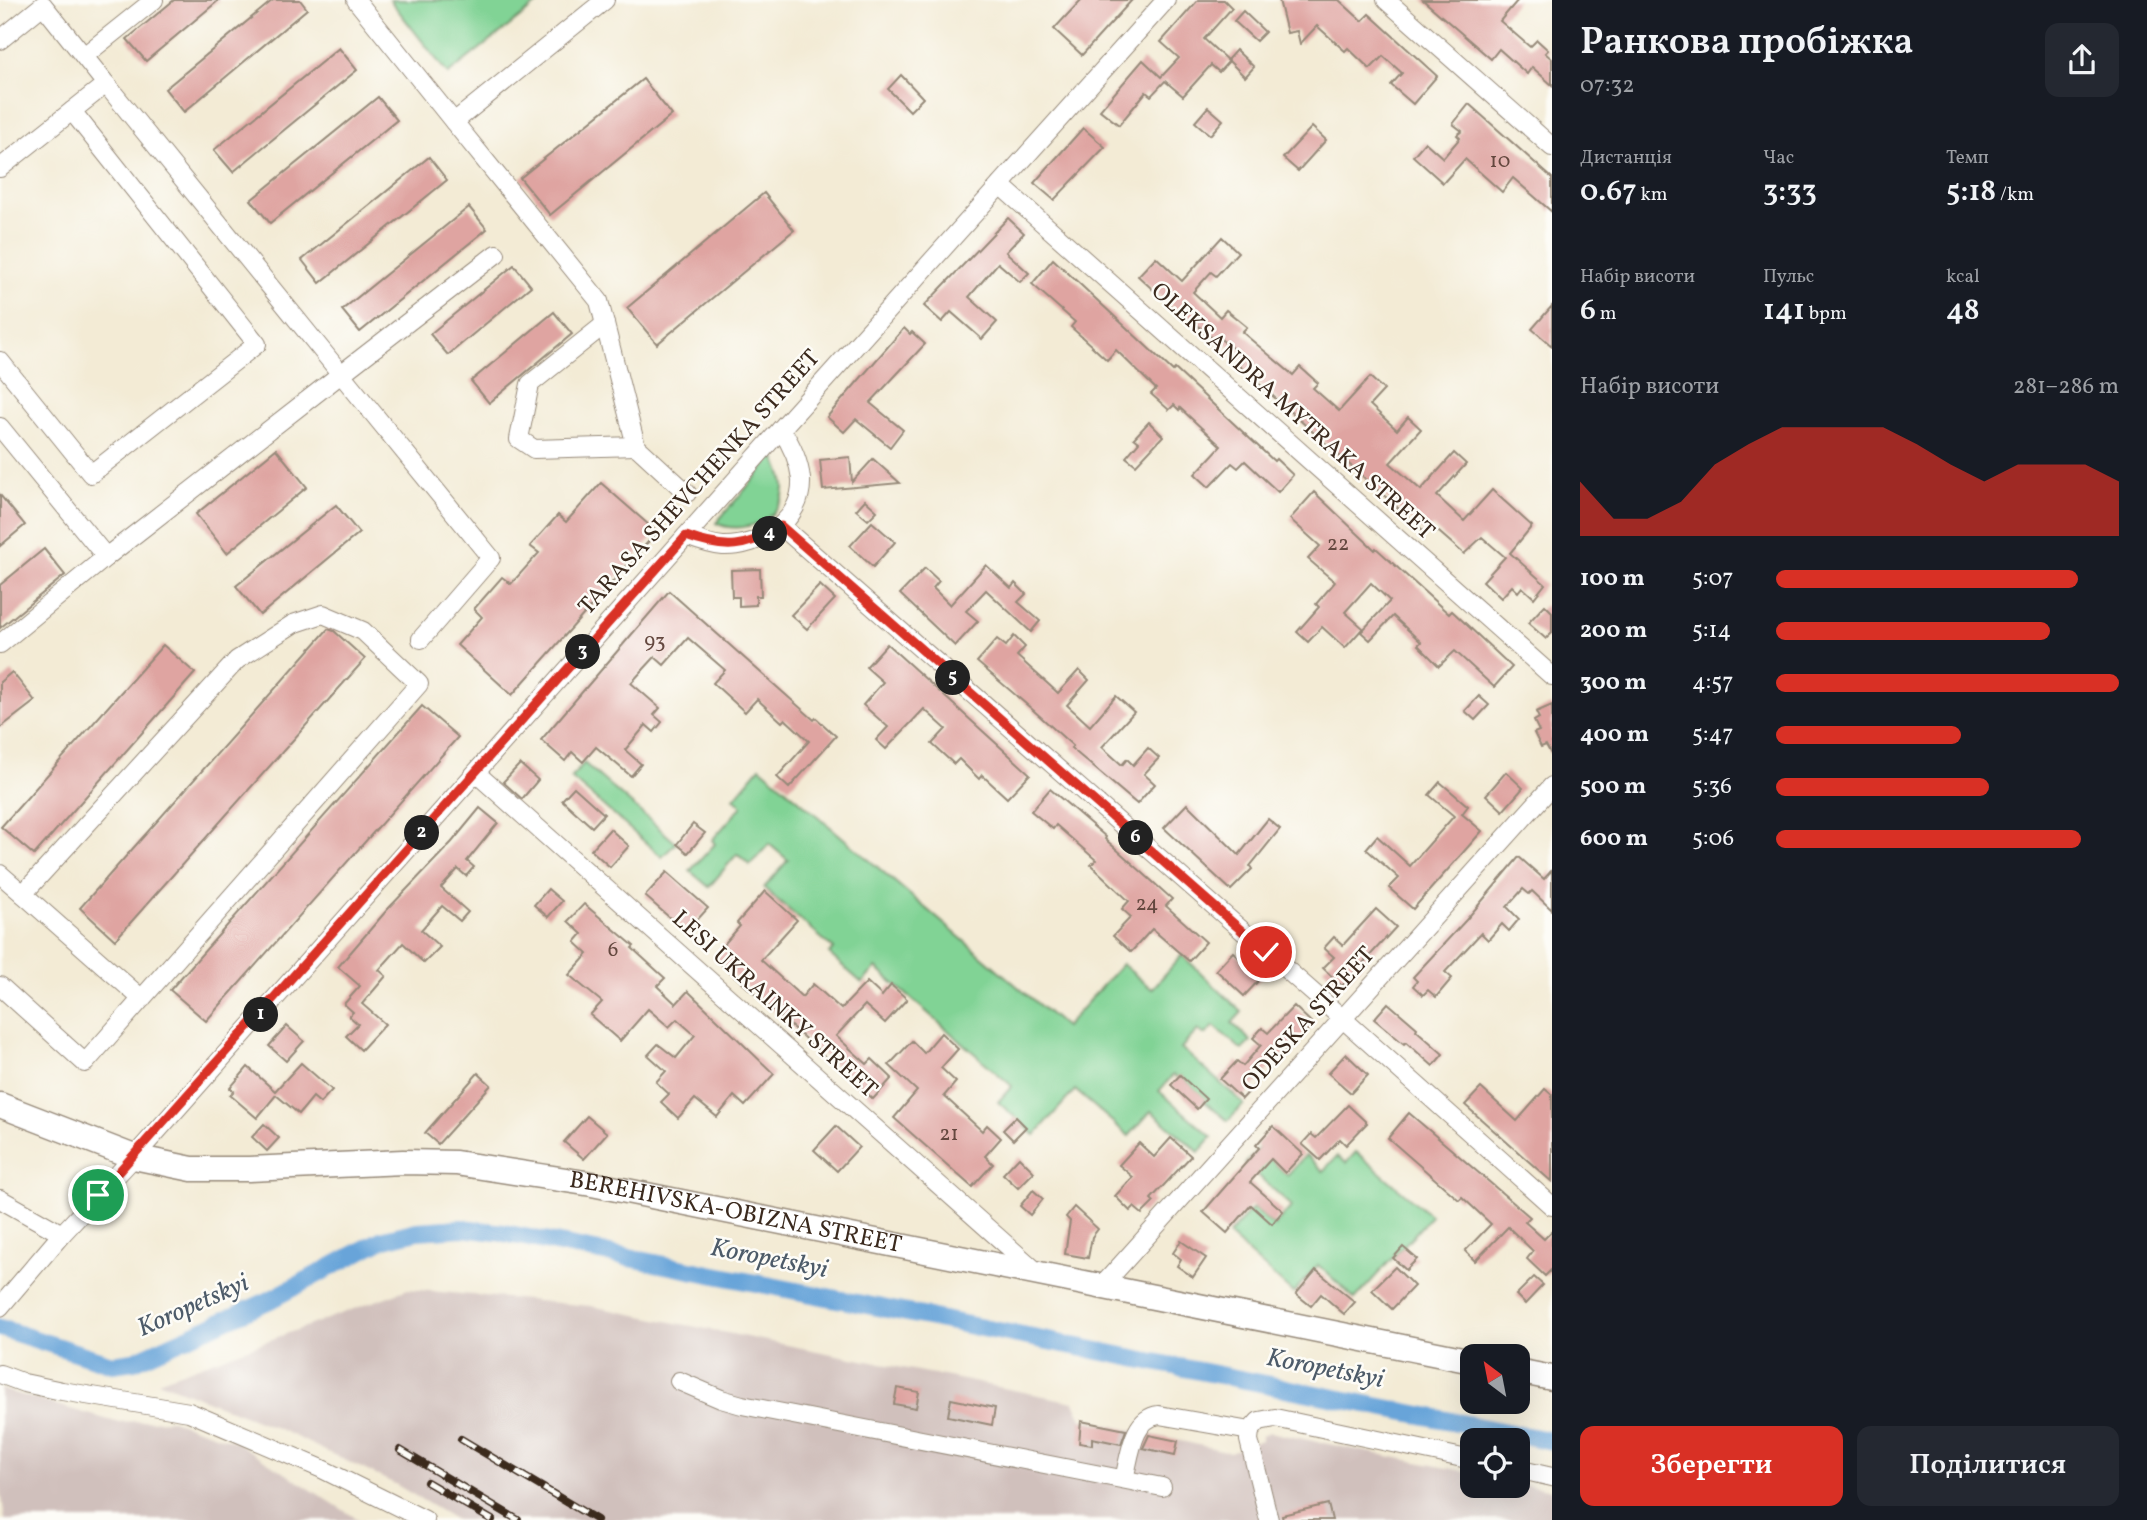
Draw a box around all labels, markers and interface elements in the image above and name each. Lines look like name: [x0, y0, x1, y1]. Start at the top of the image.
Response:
text: Ранкова пробіжка: [1580, 17, 1914, 70]
button: share: [2045, 23, 2119, 97]
text: 07:32: [1580, 70, 1635, 102]
text: Дистанція: [1580, 145, 1672, 171]
text: Час: [1763, 145, 1794, 171]
text: Темп: [1946, 145, 1989, 171]
house number: 10: [1490, 147, 1510, 176]
text: 0.67: [1580, 171, 1637, 213]
text: 3:33: [1763, 171, 1817, 213]
text: 5:18: [1946, 171, 1996, 213]
text: km: [1637, 182, 1668, 208]
text: /km: [1996, 182, 2034, 208]
text: Набір висоти: [1580, 264, 1695, 290]
text: Пульс: [1763, 264, 1814, 290]
text: kcal: [1946, 264, 1980, 290]
street label: OLEKSANDRA MYTRAKA STREET: [1143, 275, 1441, 549]
text: 6: [1580, 290, 1596, 332]
text: 141: [1763, 290, 1805, 332]
text: 48: [1946, 290, 1980, 332]
text: m: [1596, 301, 1617, 327]
text: bpm: [1805, 301, 1847, 327]
street label: TARASA SHEVCHENKA STREET: [571, 343, 829, 623]
text: Набір висоти: [1580, 371, 1719, 403]
text: 281–286 m: [2013, 371, 2119, 403]
pin: 4: [752, 516, 788, 552]
text: 4: [764, 520, 775, 546]
house number: 22: [1327, 530, 1349, 559]
text: 100 m: [1580, 563, 1645, 595]
text: 5:07: [1692, 563, 1733, 595]
text: 200 m: [1580, 615, 1647, 647]
text: 5:14: [1692, 615, 1731, 647]
house number: 93: [644, 627, 666, 656]
pin: 3: [566, 634, 600, 670]
text: 3: [578, 638, 587, 664]
pin: 5: [936, 660, 970, 696]
text: 5: [948, 664, 957, 690]
text: 300 m: [1580, 667, 1647, 699]
text: 4:57: [1692, 667, 1733, 699]
text: 400 m: [1580, 719, 1649, 751]
text: 5:47: [1692, 719, 1733, 751]
text: 500 m: [1580, 771, 1646, 803]
text: 5:36: [1692, 771, 1732, 803]
pin: 2: [404, 816, 440, 850]
text: 2: [417, 819, 426, 845]
pin: 6: [1118, 820, 1154, 856]
text: 600 m: [1580, 823, 1648, 855]
text: 5:06: [1692, 823, 1734, 855]
text: 6: [1130, 824, 1141, 850]
house number: 24: [1135, 890, 1159, 919]
street label: LESI UKRAINKY STREET: [664, 903, 884, 1107]
pin: [1236, 922, 1296, 982]
icon: check: [1247, 933, 1285, 971]
house number: 6: [608, 936, 618, 965]
street label: ODESKA STREET: [1234, 940, 1384, 1100]
pin: 1: [244, 998, 278, 1032]
text: 1: [257, 1001, 264, 1027]
house number: 21: [939, 1120, 959, 1149]
street label: BEREHIVSKA-OBIZNA STREET: [567, 1164, 904, 1263]
pin: [68, 1165, 128, 1225]
icon: arrive: [79, 1176, 117, 1214]
water label: Koropetskyi: [707, 1230, 831, 1288]
water label: Koropetskyi: [132, 1265, 255, 1347]
water label: Koropetskyi: [1263, 1340, 1387, 1398]
north arrow: [1460, 1344, 1530, 1414]
map controls: [1460, 1344, 1530, 1498]
button: Зберегти: [1580, 1426, 1843, 1506]
button: Поділитися: [1857, 1426, 2119, 1506]
button: locate: [1460, 1428, 1530, 1498]

